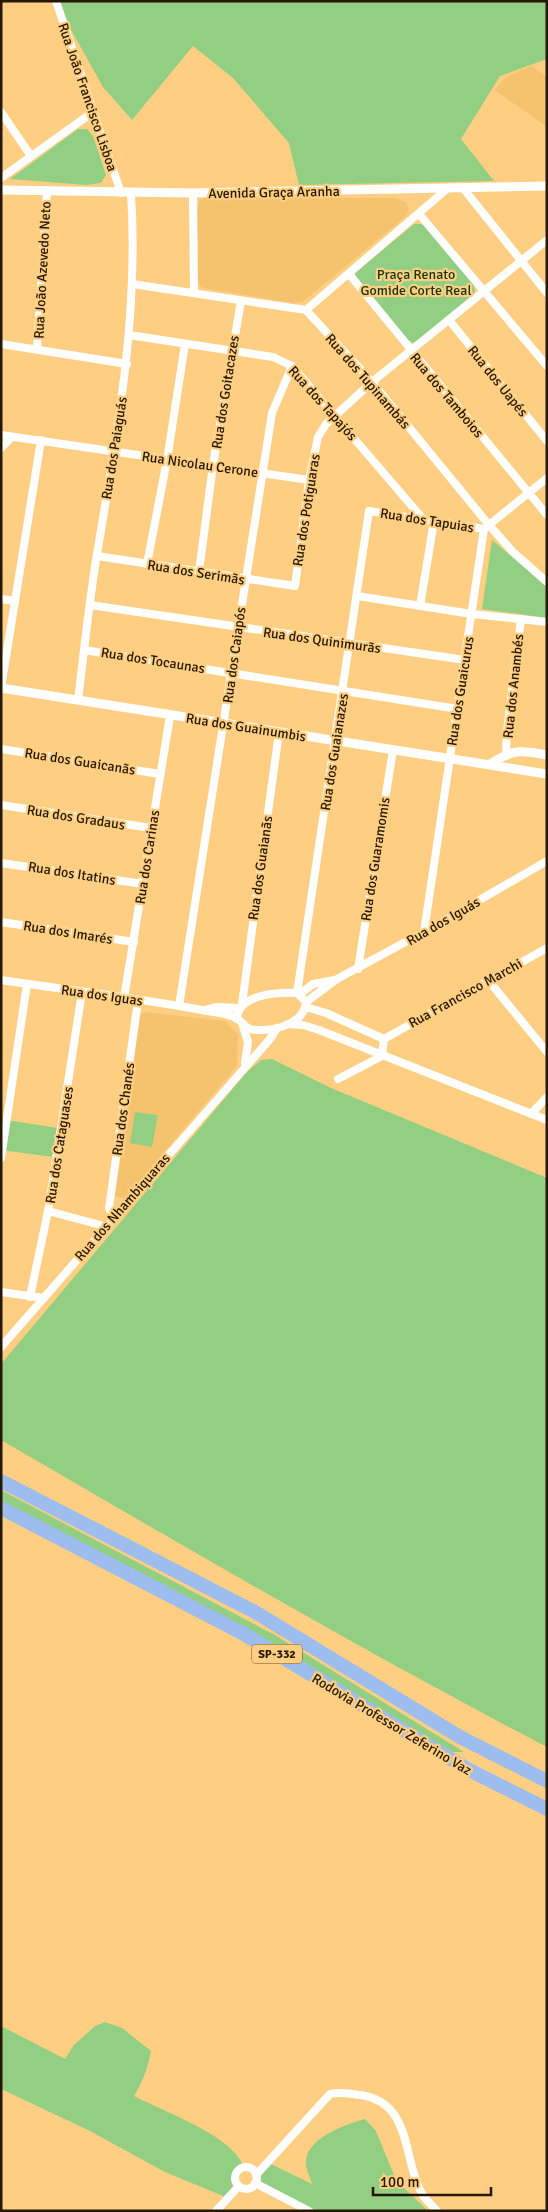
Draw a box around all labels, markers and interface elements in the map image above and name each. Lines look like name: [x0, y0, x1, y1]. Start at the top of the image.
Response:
street label: Rua João Francisco Lisboa: [54, 21, 121, 174]
street label: Avenida Graça Aranha: [208, 183, 340, 202]
street label: Rua João Azevedo Neto: [30, 201, 55, 339]
park label: Praça Renato Gomide Corte Real: [360, 266, 472, 299]
street label: Rua dos Tupinambás: [322, 330, 414, 433]
street label: Rua dos Goitacazes: [208, 334, 243, 450]
street label: Rua dos Uapés: [464, 342, 531, 420]
street label: Rua dos Tamboios: [406, 349, 487, 441]
street label: Rua dos Tapajós: [285, 362, 361, 444]
street label: Rua dos Paiaguás: [98, 396, 131, 501]
street label: Rua Nicolau Cerone: [141, 448, 259, 481]
street label: Rua dos Potiguaras: [289, 453, 324, 568]
street label: Rua dos Tapuias: [379, 505, 475, 536]
street label: Rua dos Serimãs: [146, 556, 246, 589]
street label: Rua dos Caiapós: [219, 606, 250, 704]
street label: Rua dos Quinimurãs: [262, 624, 382, 657]
street label: Rua dos Anambés: [500, 633, 527, 739]
street label: Rua dos Guaicurus: [443, 635, 478, 747]
street label: Rua dos Tocaunas: [100, 644, 206, 677]
street label: Rua dos Guaianazes: [317, 692, 352, 812]
street label: Rua dos Guainumbis: [185, 710, 307, 745]
street label: Rua dos Guaicanãs: [23, 744, 137, 779]
street label: Rua dos Guaramomis: [357, 796, 394, 922]
street label: Rua dos Gradaus: [26, 801, 126, 834]
street label: Rua dos Carinas: [132, 809, 163, 906]
street label: Rua dos Guaianãs: [245, 815, 276, 921]
street label: Rua dos Itatins: [27, 858, 117, 889]
street label: Rua dos Iguás: [403, 894, 483, 949]
street label: Rua dos Imarés: [22, 917, 114, 948]
street label: Rua Francisco Marchi: [405, 955, 525, 1032]
street label: Rua dos Iguas: [60, 981, 144, 1010]
street label: Rua dos Chanés: [109, 1061, 138, 1157]
street label: Rua dos Cataguases: [42, 1085, 77, 1205]
street label: Rua dos Nhambiquaras: [71, 1150, 174, 1265]
road number: SP-332: [252, 1645, 302, 1664]
street label: Rodovia Professor Zeferino Vaz: [309, 1670, 475, 1779]
scale bar: [373, 2164, 490, 2196]
text: 100 m: [380, 2173, 420, 2191]

